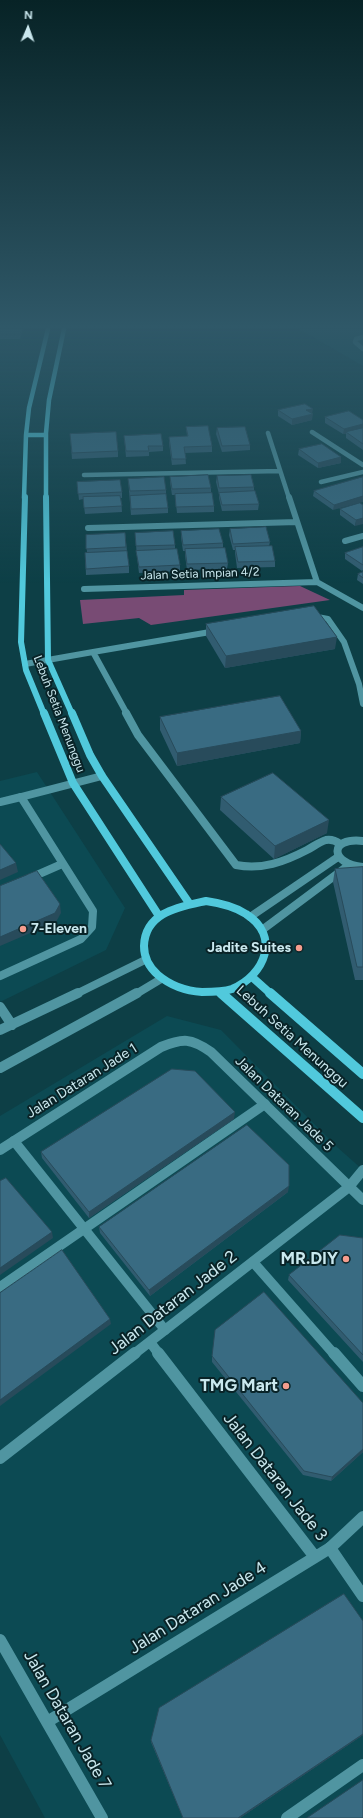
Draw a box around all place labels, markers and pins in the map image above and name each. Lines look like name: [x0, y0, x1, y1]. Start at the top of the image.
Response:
place label: 7-Eleven: [31, 921, 87, 937]
marker: 7-Eleven: [18, 924, 28, 934]
place label: Jadite Suites: [207, 940, 291, 956]
marker: Jadite Suites: [294, 943, 304, 953]
place label: MR.DIY: [280, 1249, 338, 1269]
marker: MR.DIY: [341, 1254, 351, 1264]
place label: TMG Mart: [200, 1376, 278, 1396]
marker: TMG Mart: [281, 1381, 291, 1391]

